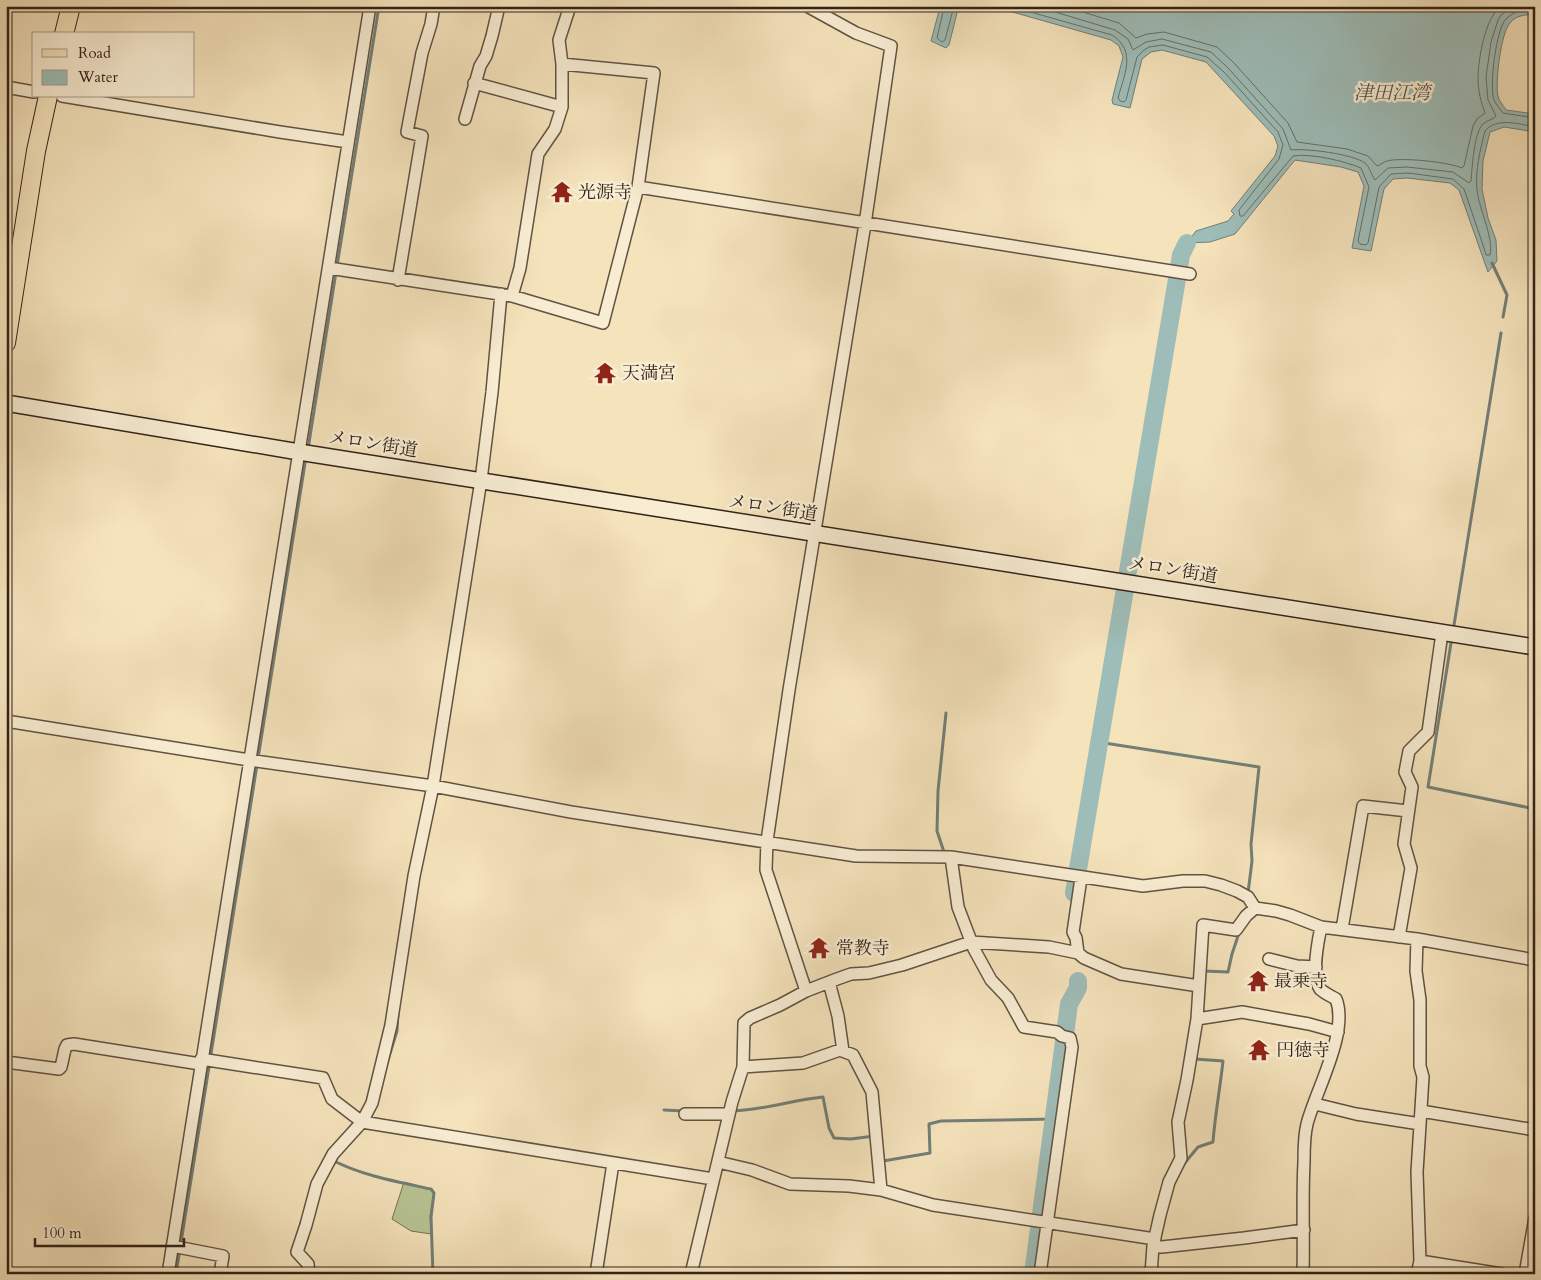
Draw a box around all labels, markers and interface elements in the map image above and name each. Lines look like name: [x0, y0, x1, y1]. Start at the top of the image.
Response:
legend: [32, 32, 195, 98]
text: Road: [78, 43, 111, 63]
text: Water: [77, 67, 119, 87]
water label: 津田江湾: [1354, 80, 1433, 106]
temple icon: 光源寺: [549, 179, 575, 205]
place label: 光源寺: [578, 180, 632, 205]
temple icon: 天満宮: [592, 360, 618, 386]
place label: 天満宮: [622, 361, 676, 386]
street label: メロン街道: [327, 425, 419, 463]
street label: メロン街道: [727, 489, 819, 527]
street label: メロン街道: [1127, 551, 1219, 589]
temple icon: 常教寺: [806, 935, 832, 961]
place label: 常教寺: [836, 936, 890, 961]
temple icon: 最乗寺: [1245, 968, 1271, 994]
place label: 最乗寺: [1274, 969, 1328, 994]
temple icon: 円徳寺: [1246, 1037, 1272, 1063]
place label: 円徳寺: [1276, 1038, 1330, 1063]
scale bar: [35, 1215, 184, 1247]
text: 100 m: [42, 1223, 82, 1243]

